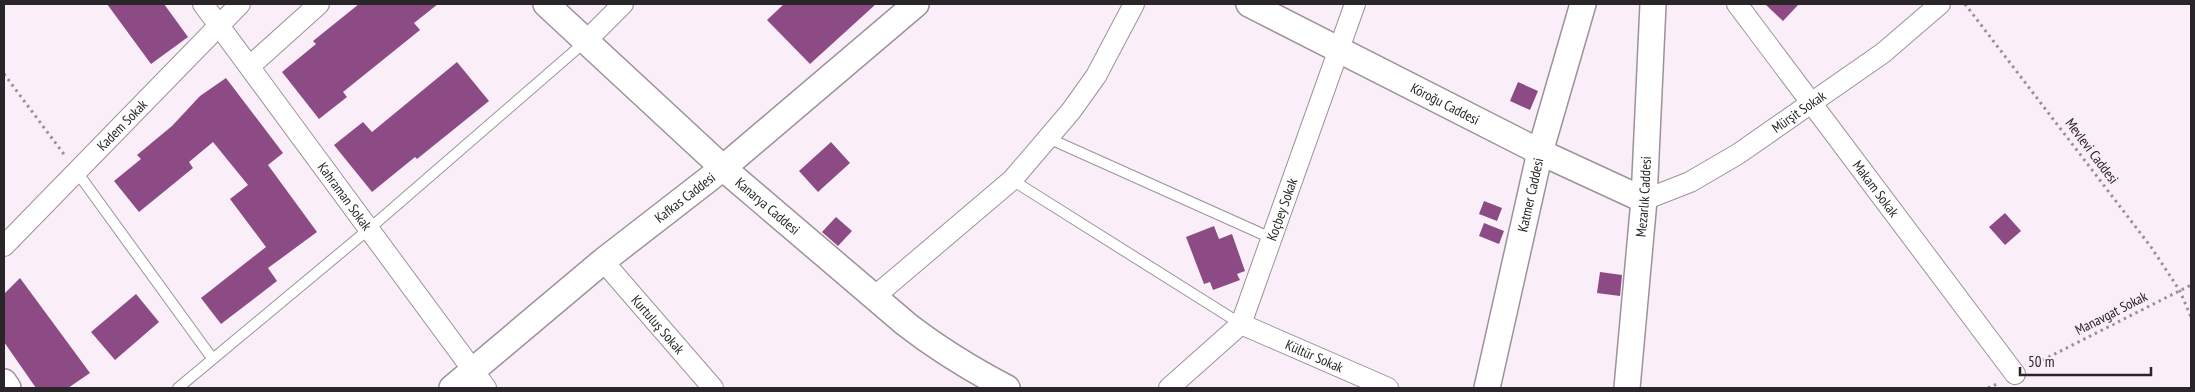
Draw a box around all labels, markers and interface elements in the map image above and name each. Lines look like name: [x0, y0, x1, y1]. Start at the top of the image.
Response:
street label: Köroğu Caddesi: [1408, 79, 1483, 129]
street label: Mürşit Sokak: [1768, 86, 1830, 137]
street label: Kadem Sokak: [93, 95, 151, 154]
street label: Mevlevi Caddesi: [2061, 115, 2123, 187]
street label: Katmer Caddesi: [1513, 156, 1547, 234]
street label: Mezarlık Caddesi: [1632, 156, 1655, 238]
street label: Makam Sokak: [1849, 157, 1903, 221]
street label: Kahraman Sokak: [314, 159, 376, 234]
street label: Kafkas Caddesi: [651, 168, 719, 227]
street label: Kanarya Caddesi: [732, 174, 804, 239]
street label: Koçbey Sokak: [1262, 175, 1301, 243]
street label: Manavgat Sokak: [2072, 287, 2151, 339]
street label: Kurtuluş Sokak: [627, 291, 689, 358]
street label: Kültür Sokak: [1283, 335, 1347, 377]
scale bar: [2020, 344, 2151, 376]
text: 50 m: [2028, 352, 2054, 371]

